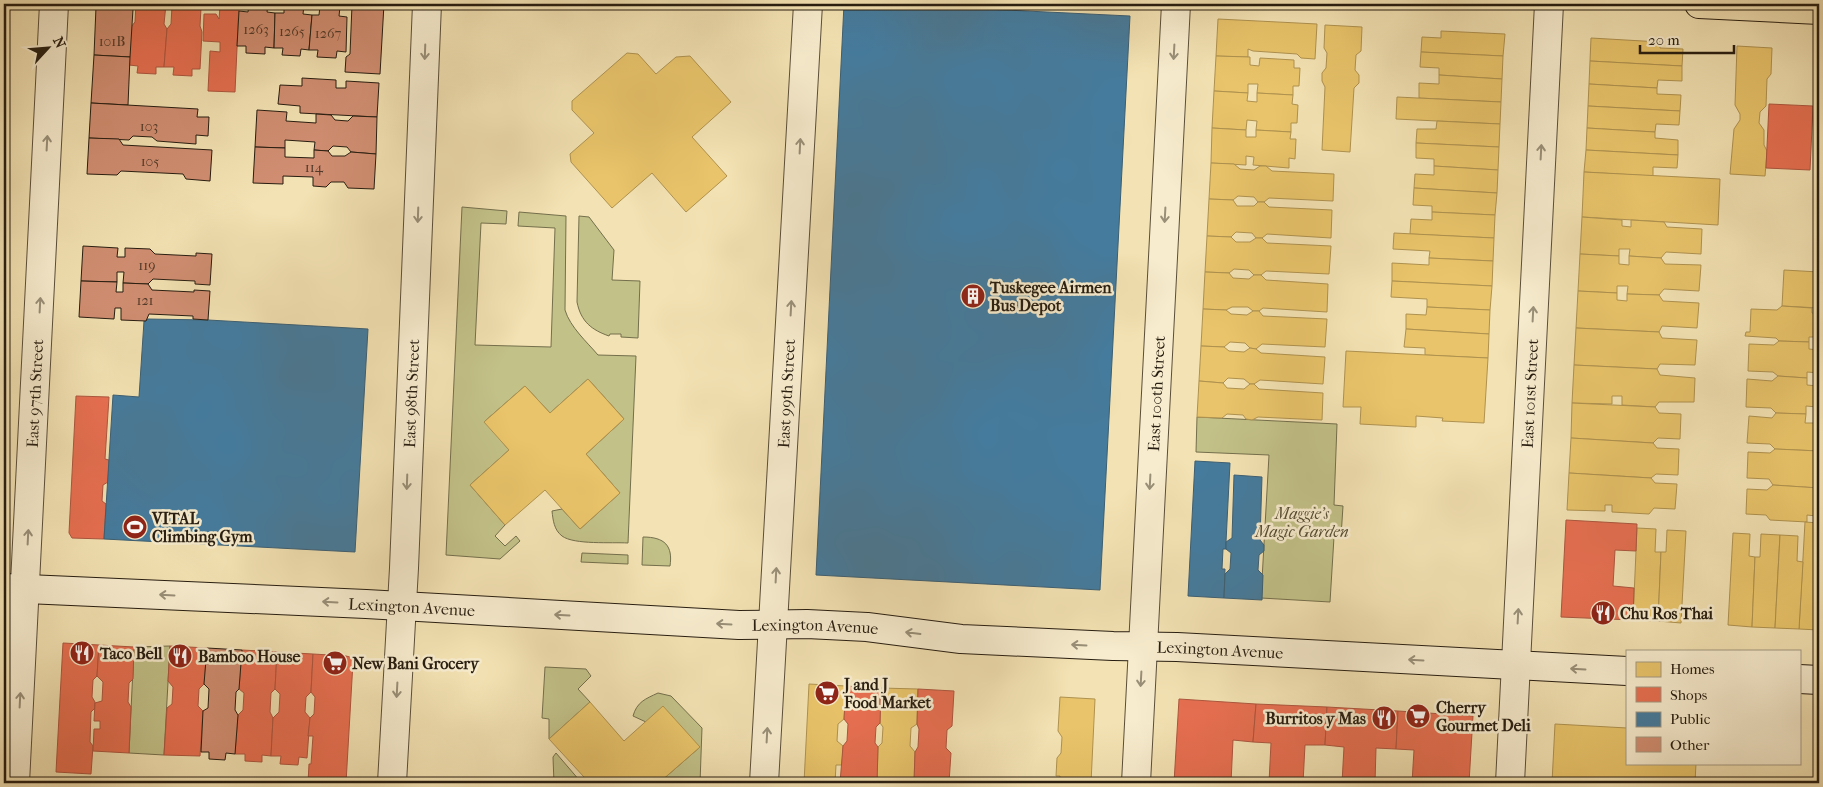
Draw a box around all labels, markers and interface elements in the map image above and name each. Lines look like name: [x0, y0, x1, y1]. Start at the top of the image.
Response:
house number: 1263: [243, 21, 269, 38]
north arrow: [22, 22, 72, 72]
scale bar: [1640, 22, 1734, 54]
house number: 1265: [279, 23, 305, 40]
house number: 1267: [315, 25, 341, 42]
text: 20 m: [1648, 31, 1680, 49]
house number: 101B: [99, 33, 125, 50]
text: N: [49, 34, 69, 51]
one-way arrow: [421, 44, 430, 60]
one-way arrow: [1169, 44, 1178, 60]
house number: 103: [140, 118, 158, 135]
one-way arrow: [43, 135, 52, 151]
one-way arrow: [796, 138, 805, 154]
one-way arrow: [1537, 144, 1546, 160]
house number: 105: [141, 153, 159, 170]
house number: 114: [305, 159, 324, 176]
one-way arrow: [1160, 206, 1169, 222]
one-way arrow: [414, 207, 423, 223]
house number: 119: [138, 257, 156, 274]
place label: Tuskegee Airmen Bus Depot: [989, 278, 1112, 316]
building icon: Tuskegee Airmen Bus Depot: [960, 283, 986, 309]
house number: 121: [136, 292, 154, 309]
one-way arrow: [35, 297, 44, 313]
one-way arrow: [786, 300, 795, 316]
one-way arrow: [1529, 306, 1538, 322]
street label: East 100th Street: [1144, 335, 1169, 452]
street label: East 97th Street: [23, 338, 47, 448]
street label: East 98th Street: [400, 338, 423, 448]
street label: East 99th Street: [774, 338, 799, 449]
street label: East 101st Street: [1518, 338, 1542, 449]
one-way arrow: [402, 474, 412, 490]
one-way arrow: [1146, 474, 1155, 490]
park label: Maggie's Magic Garden: [1254, 504, 1349, 541]
place label: VITAL Climbing Gym: [151, 509, 253, 547]
sports icon: VITAL Climbing Gym: [122, 514, 148, 540]
one-way arrow: [24, 530, 33, 546]
one-way arrow: [771, 567, 780, 583]
one-way arrow: [160, 590, 176, 599]
street label: Lexington Avenue: [348, 594, 475, 620]
one-way arrow: [322, 598, 338, 607]
restaurant icon: Chu Ros Thai: [1590, 600, 1616, 626]
place label: Chu Ros Thai: [1620, 604, 1713, 623]
one-way arrow: [1514, 609, 1523, 625]
one-way arrow: [554, 611, 570, 620]
street label: Lexington Avenue: [752, 615, 880, 638]
one-way arrow: [716, 619, 732, 629]
one-way arrow: [905, 628, 921, 638]
street label: Lexington Avenue: [1156, 638, 1284, 663]
restaurant icon: Taco Bell: [69, 640, 95, 666]
one-way arrow: [1071, 640, 1087, 649]
restaurant icon: Bamboo House: [167, 643, 193, 669]
place label: Taco Bell: [99, 644, 163, 663]
place label: Bamboo House: [198, 647, 300, 666]
supermarket icon: New Bani Grocery: [322, 650, 348, 676]
legend: [1626, 650, 1800, 764]
place label: New Bani Grocery: [352, 654, 480, 674]
one-way arrow: [1408, 655, 1424, 664]
text: Homes: [1670, 660, 1715, 678]
one-way arrow: [1570, 664, 1586, 673]
one-way arrow: [1137, 671, 1146, 687]
place label: J and J Food Market: [842, 675, 932, 712]
supermarket icon: J and J Food Market: [814, 680, 840, 706]
one-way arrow: [393, 682, 402, 698]
text: Shops: [1670, 686, 1708, 704]
one-way arrow: [15, 692, 24, 708]
place label: Cherry Gourmet Deli: [1436, 698, 1531, 735]
supermarket icon: Cherry Gourmet Deli: [1405, 703, 1431, 729]
restaurant icon: Burritos y Mas: [1371, 705, 1397, 731]
place label: Burritos y Mas: [1265, 709, 1366, 729]
text: Public: [1670, 710, 1711, 728]
one-way arrow: [762, 727, 771, 743]
text: Other: [1670, 736, 1710, 754]

